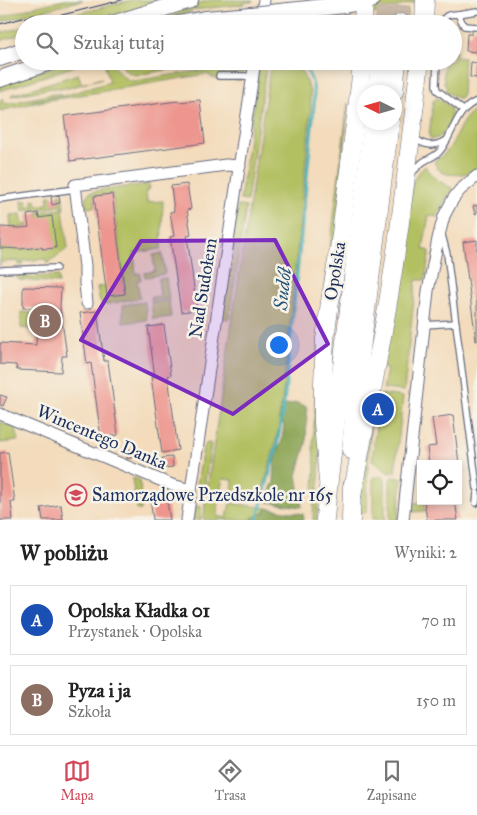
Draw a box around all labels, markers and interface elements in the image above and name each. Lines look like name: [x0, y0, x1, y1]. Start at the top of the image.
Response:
search box: [15, 15, 462, 70]
icon: search: [33, 29, 61, 57]
text: Szukaj tutaj: [73, 31, 165, 54]
north arrow: [357, 85, 402, 130]
street label: Nad Sudołem: [184, 236, 222, 340]
street label: Opolska: [320, 240, 351, 302]
water label: Sudół: [269, 265, 296, 312]
pin: B: [29, 302, 61, 340]
your location: [266, 332, 292, 358]
pin: A: [362, 390, 394, 428]
street label: Wincentego Danka: [33, 400, 171, 475]
map controls: [417, 460, 462, 505]
button: locate: [417, 460, 462, 505]
school or university icon: Samorządowe Przedszkole nr 165: [64, 483, 88, 507]
place label: Samorządowe Przedszkole nr 165: [92, 484, 334, 506]
text: W pobliżu: [20, 540, 108, 566]
text: Wyniki: 2: [394, 543, 457, 562]
text: Opolska Kładka 01: [68, 599, 210, 622]
text: A: [32, 611, 42, 630]
text: 70 m: [421, 611, 456, 630]
text: Przystanek · Opolska: [68, 622, 202, 641]
text: Pyza i ja: [68, 679, 131, 702]
text: B: [32, 691, 42, 710]
text: 150 m: [416, 691, 456, 710]
text: Szkoła: [68, 702, 111, 721]
tab: Mapa: [60, 757, 94, 804]
tab: Trasa: [214, 757, 246, 804]
tab: Zapisane: [367, 757, 417, 804]

